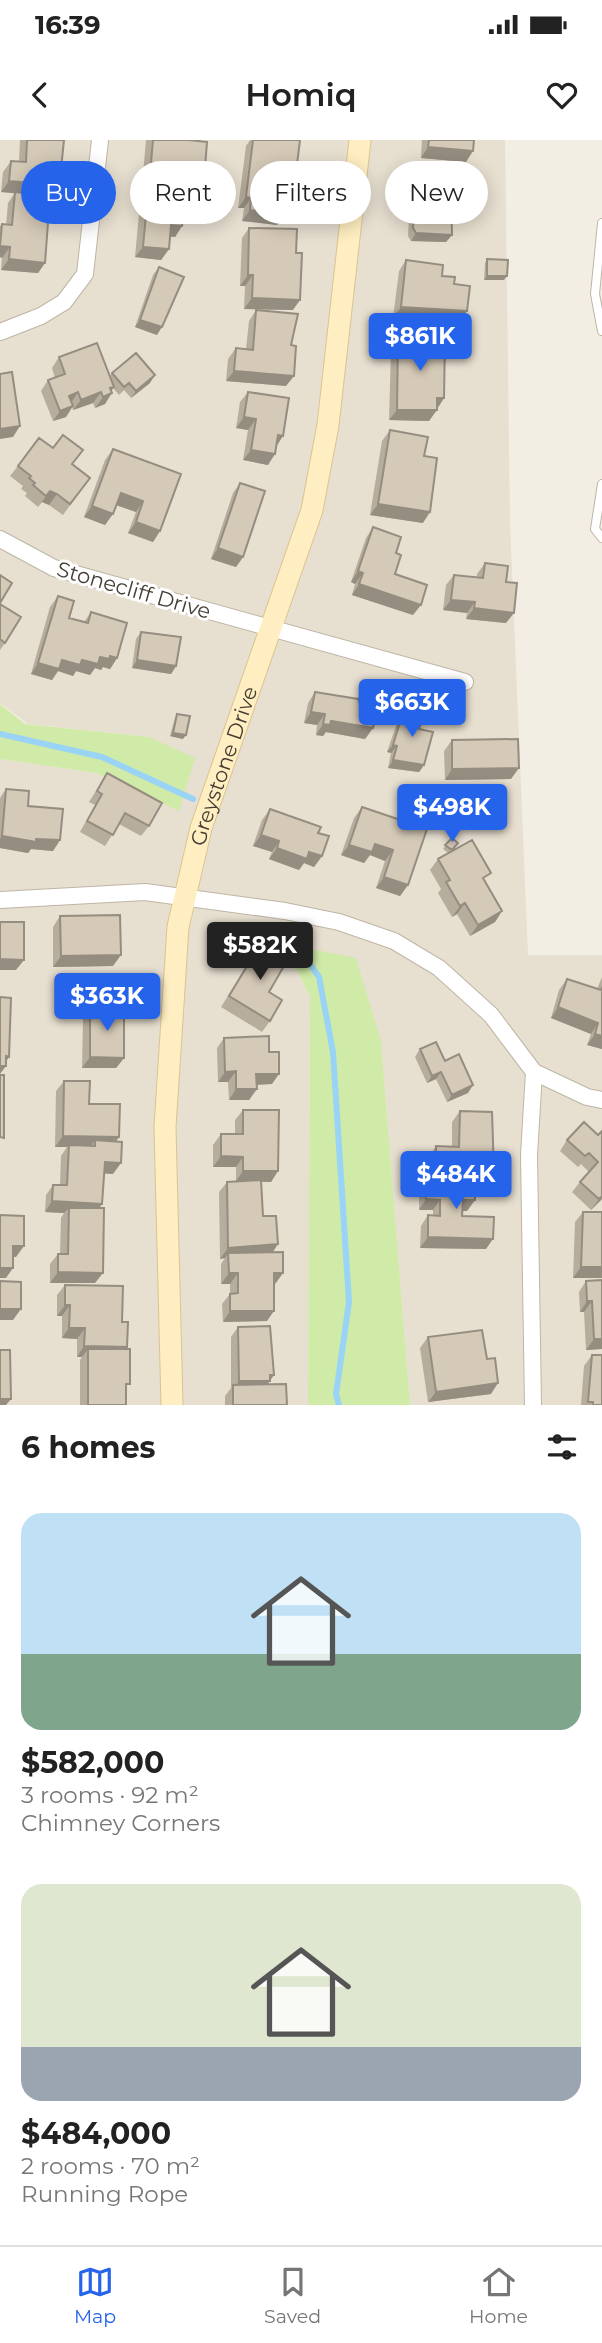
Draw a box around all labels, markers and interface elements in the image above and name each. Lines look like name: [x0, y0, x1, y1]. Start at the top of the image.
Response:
text: 16:39: [35, 9, 101, 41]
text: Homiq: [245, 75, 357, 114]
icon: back: [21, 76, 59, 114]
icon: heart: [543, 76, 581, 114]
chip: Buy: [21, 161, 116, 224]
chip: Rent: [130, 161, 236, 224]
chip: Filters: [250, 161, 371, 224]
chip: New: [385, 161, 488, 224]
pin: $861K: [371, 314, 469, 373]
text: $861K: [385, 322, 455, 350]
street label: Stonecliff Drive: [54, 556, 214, 624]
pin: $663K: [363, 680, 461, 739]
street label: Greystone Drive: [185, 683, 262, 848]
text: $663K: [375, 688, 449, 716]
pin: $498K: [403, 784, 501, 844]
text: $498K: [413, 793, 491, 821]
pin: $582K: [211, 922, 309, 982]
text: $582K: [223, 931, 297, 959]
pin: $363K: [58, 974, 156, 1033]
text: $363K: [70, 982, 144, 1010]
pin: $484K: [407, 1152, 505, 1211]
text: $484K: [416, 1160, 496, 1188]
icon: filters: [543, 1428, 581, 1466]
text: 6 homes: [21, 1429, 156, 1466]
icon: home: [238, 1558, 364, 1684]
text: $582,000: [21, 1744, 164, 1781]
text: 3 rooms · 92 m²: [21, 1781, 199, 1809]
text: Chimney Corners: [21, 1809, 220, 1837]
icon: home: [238, 1929, 364, 2055]
text: $484,000: [21, 2115, 171, 2152]
text: 2 rooms · 70 m²: [21, 2152, 200, 2180]
text: Running Rope: [21, 2180, 188, 2208]
tab: Map: [74, 2263, 116, 2328]
tab: Saved: [264, 2263, 321, 2328]
tab: Home: [469, 2263, 528, 2328]

